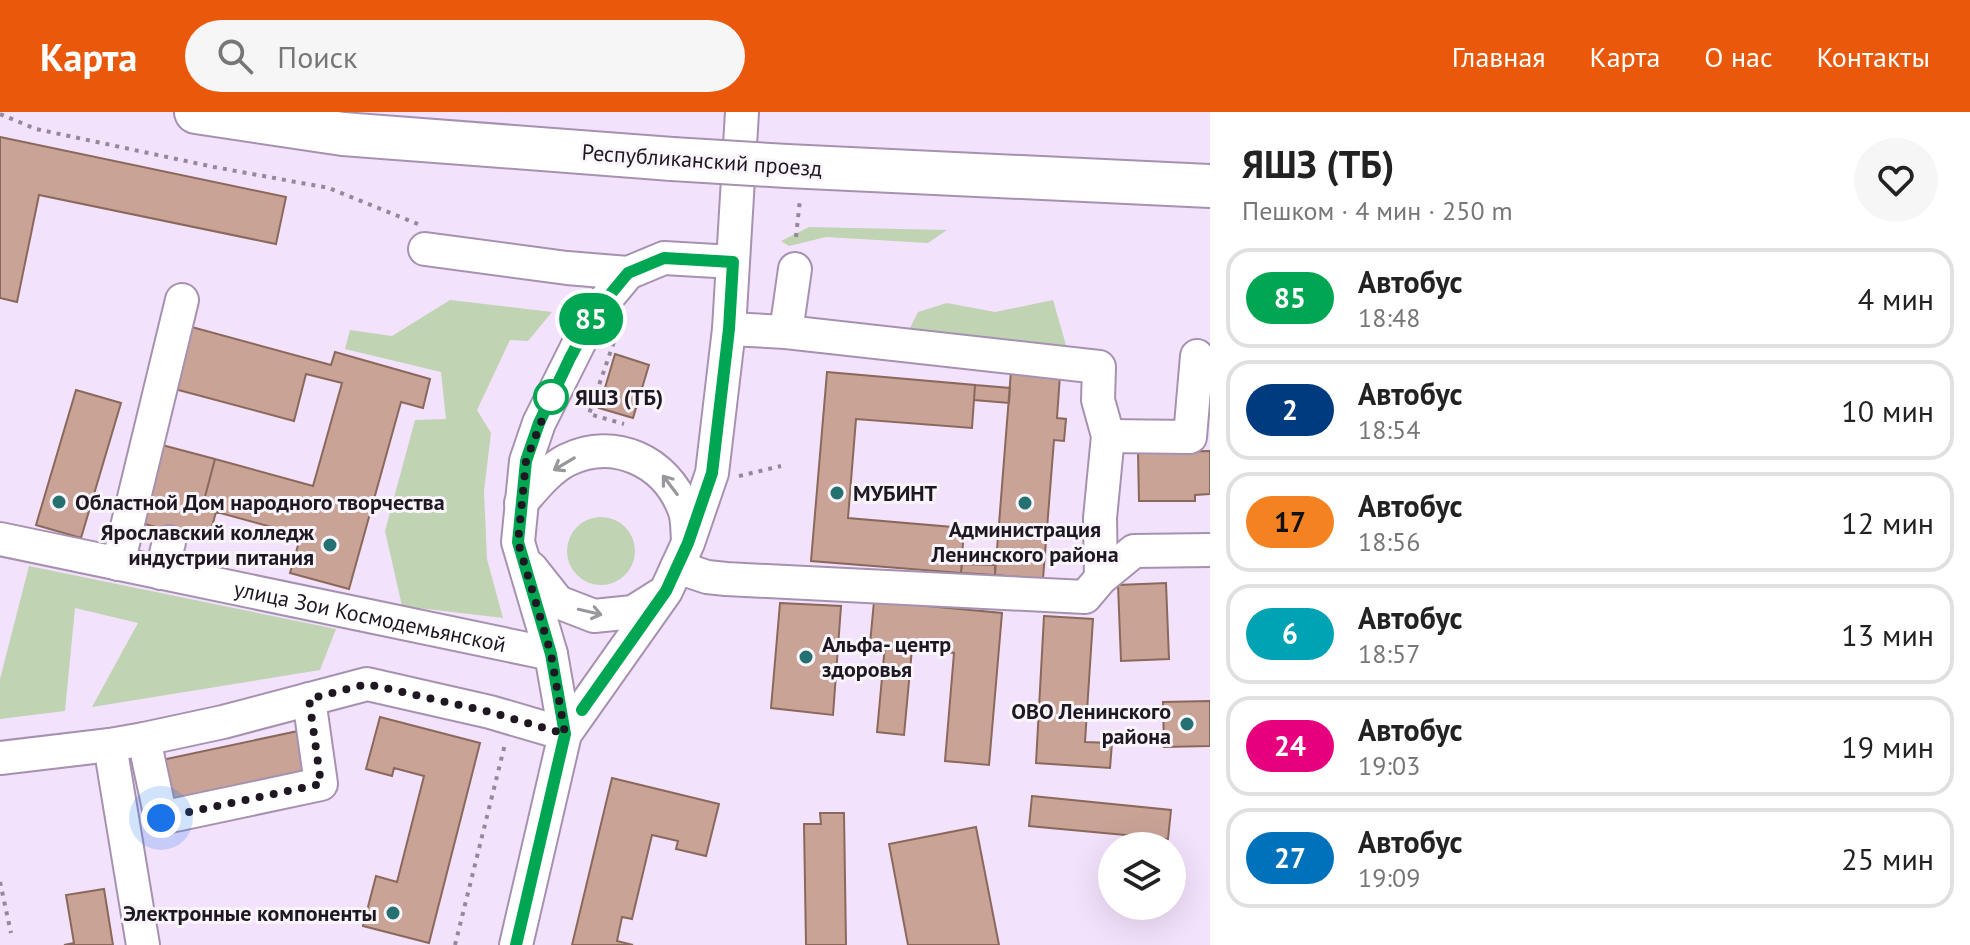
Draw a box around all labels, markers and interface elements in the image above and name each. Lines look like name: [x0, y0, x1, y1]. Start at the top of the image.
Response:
search box: [185, 20, 745, 92]
text: Карта: [40, 32, 137, 81]
icon: search: [213, 34, 257, 78]
text: Поиск: [277, 37, 357, 76]
text: Главная: [1452, 38, 1546, 75]
text: Карта: [1590, 38, 1660, 75]
text: О нас: [1704, 38, 1773, 75]
text: Контакты: [1817, 38, 1930, 75]
street label: Республиканский проезд: [581, 138, 823, 182]
button: heart: [1854, 138, 1938, 222]
text: ЯШЗ (ТБ): [1242, 139, 1394, 188]
text: Пешком · 4 мин · 250 m: [1242, 194, 1513, 227]
text: Автобус: [1358, 262, 1463, 301]
text: 85: [1274, 279, 1306, 316]
text: 4 мин: [1858, 279, 1934, 318]
line badge: 85: [555, 293, 627, 345]
text: 85: [575, 300, 607, 337]
text: 18:48: [1358, 301, 1420, 334]
text: Автобус: [1358, 374, 1463, 413]
marker: ЯШЗ (ТБ): [534, 380, 568, 414]
place label: ЯШЗ (ТБ): [575, 383, 663, 411]
text: 2: [1282, 391, 1298, 428]
text: 10 мин: [1841, 391, 1934, 430]
text: 18:54: [1358, 413, 1420, 446]
one-way arrow: [553, 456, 576, 472]
one-way arrow: [662, 475, 679, 496]
place label: МУБИНТ: [853, 479, 938, 507]
marker: МУБИНТ: [828, 484, 846, 502]
text: Автобус: [1358, 486, 1463, 525]
place label: Областной Дом народного творчества: [75, 488, 445, 516]
marker: Областной Дом народного творчества: [50, 493, 68, 511]
marker: Администрация Ленинского района: [1016, 494, 1034, 512]
text: 17: [1274, 503, 1306, 540]
text: 12 мин: [1841, 503, 1934, 542]
place label: Администрация Ленинского района: [930, 515, 1119, 568]
place label: Ярославский колледж индустрии питания: [101, 518, 315, 571]
text: 18:56: [1358, 525, 1420, 558]
marker: Ярославский колледж индустрии питания: [321, 536, 339, 554]
street label: улица Зои Космодемьянской: [232, 574, 508, 658]
text: Автобус: [1358, 598, 1463, 637]
one-way arrow: [576, 605, 602, 620]
text: 6: [1282, 615, 1298, 652]
text: 13 мин: [1841, 615, 1934, 654]
place label: Альфа- центр здоровья: [822, 630, 951, 683]
text: 18:57: [1358, 637, 1420, 670]
marker: Альфа- центр здоровья: [797, 648, 815, 666]
place label: ОВО Ленинского района: [1011, 697, 1171, 750]
text: Автобус: [1358, 710, 1463, 749]
marker: ОВО Ленинского района: [1178, 715, 1196, 733]
text: 24: [1274, 727, 1306, 764]
text: 19 мин: [1841, 727, 1934, 766]
text: 19:03: [1358, 749, 1420, 782]
your location: [141, 798, 181, 838]
text: Автобус: [1358, 822, 1463, 861]
map controls: [1098, 832, 1186, 920]
button: layers: [1098, 832, 1186, 920]
text: 27: [1274, 839, 1306, 876]
text: 25 мин: [1841, 839, 1934, 878]
text: 19:09: [1358, 861, 1420, 894]
place label: Электронные компоненты: [123, 899, 377, 927]
marker: Электронные компоненты: [384, 904, 402, 922]

